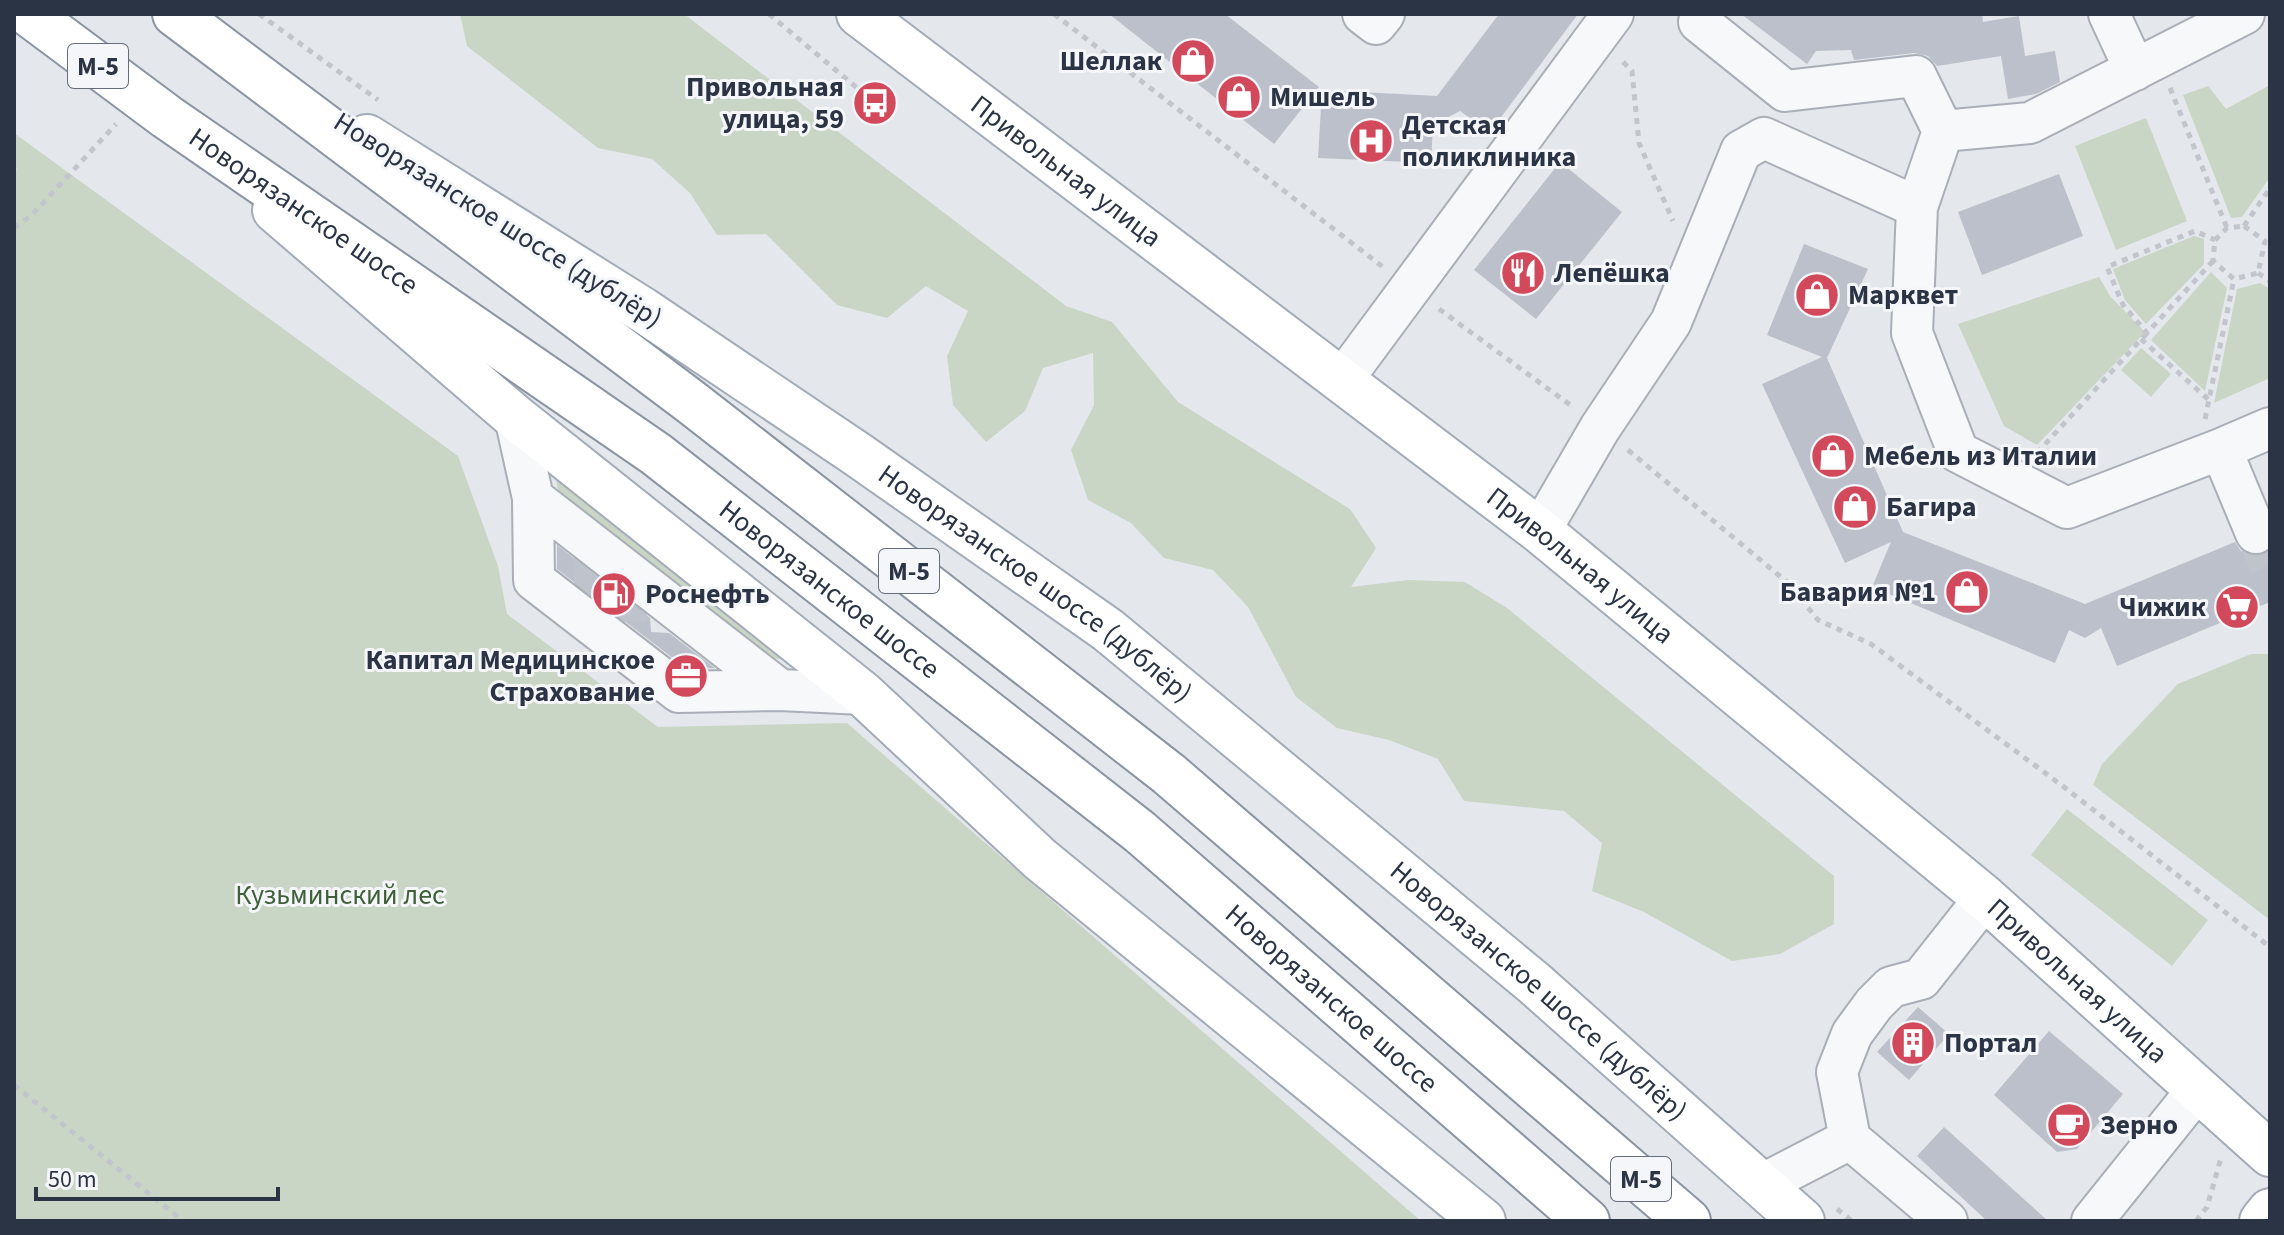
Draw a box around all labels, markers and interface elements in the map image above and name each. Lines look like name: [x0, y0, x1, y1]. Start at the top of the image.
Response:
shop icon: Шеллак: [1169, 37, 1217, 85]
place label: Шеллак: [1060, 41, 1163, 81]
road number: М-5: [68, 44, 128, 88]
place label: Привольная улица, 59: [686, 67, 844, 139]
shop icon: Мишель: [1215, 73, 1263, 121]
place label: Мишель: [1270, 77, 1375, 117]
bus stop icon: Привольная улица, 59: [851, 79, 899, 127]
street label: Привольная улица: [962, 85, 1170, 257]
street label: Новорязанское шоссе (дублёр): [326, 102, 670, 338]
place label: Детская поликлиника: [1402, 105, 1576, 177]
hospital icon: Детская поликлиника: [1347, 117, 1395, 165]
street label: Новорязанское шоссе: [181, 118, 426, 304]
restaurant icon: Лепёшка: [1499, 249, 1547, 297]
place label: Лепёшка: [1553, 253, 1670, 293]
shop icon: Марквет: [1793, 271, 1841, 319]
place label: Марквет: [1848, 275, 1958, 315]
shop icon: Мебель из Италии: [1809, 432, 1857, 480]
place label: Мебель из Италии: [1864, 436, 2097, 476]
street label: Новорязанское шоссе (дублёр): [870, 455, 1201, 712]
street label: Привольная улица: [1478, 477, 1683, 654]
shop icon: Багира: [1831, 483, 1879, 531]
place label: Багира: [1886, 487, 1976, 527]
street label: Новорязанское шоссе: [710, 490, 948, 688]
road number: М-5: [879, 549, 939, 593]
shop icon: Бавария №1: [1943, 568, 1991, 616]
fuel station icon: Роснефть: [590, 570, 638, 618]
place label: Бавария №1: [1780, 572, 1936, 612]
place label: Роснефть: [645, 574, 770, 614]
supermarket icon: Чижик: [2213, 583, 2261, 631]
place label: Чижик: [2119, 587, 2207, 627]
place label: Капитал Медицинское Страхование: [366, 640, 655, 712]
office icon: Капитал Медицинское Страхование: [662, 652, 710, 700]
street label: Новорязанское шоссе (дублёр): [1381, 851, 1696, 1130]
park label: Кузьминский лес: [235, 875, 445, 915]
street label: Привольная улица: [1978, 889, 2177, 1073]
street label: Новорязанское шоссе: [1216, 895, 1447, 1103]
building icon: Портал: [1889, 1019, 1937, 1067]
place label: Портал: [1944, 1023, 2037, 1063]
cafe icon: Зерно: [2045, 1101, 2093, 1149]
place label: Зерно: [2100, 1105, 2178, 1145]
scale bar: [36, 1151, 278, 1201]
road number: М-5: [1611, 1157, 1671, 1201]
text: 50 m: [48, 1162, 97, 1197]

